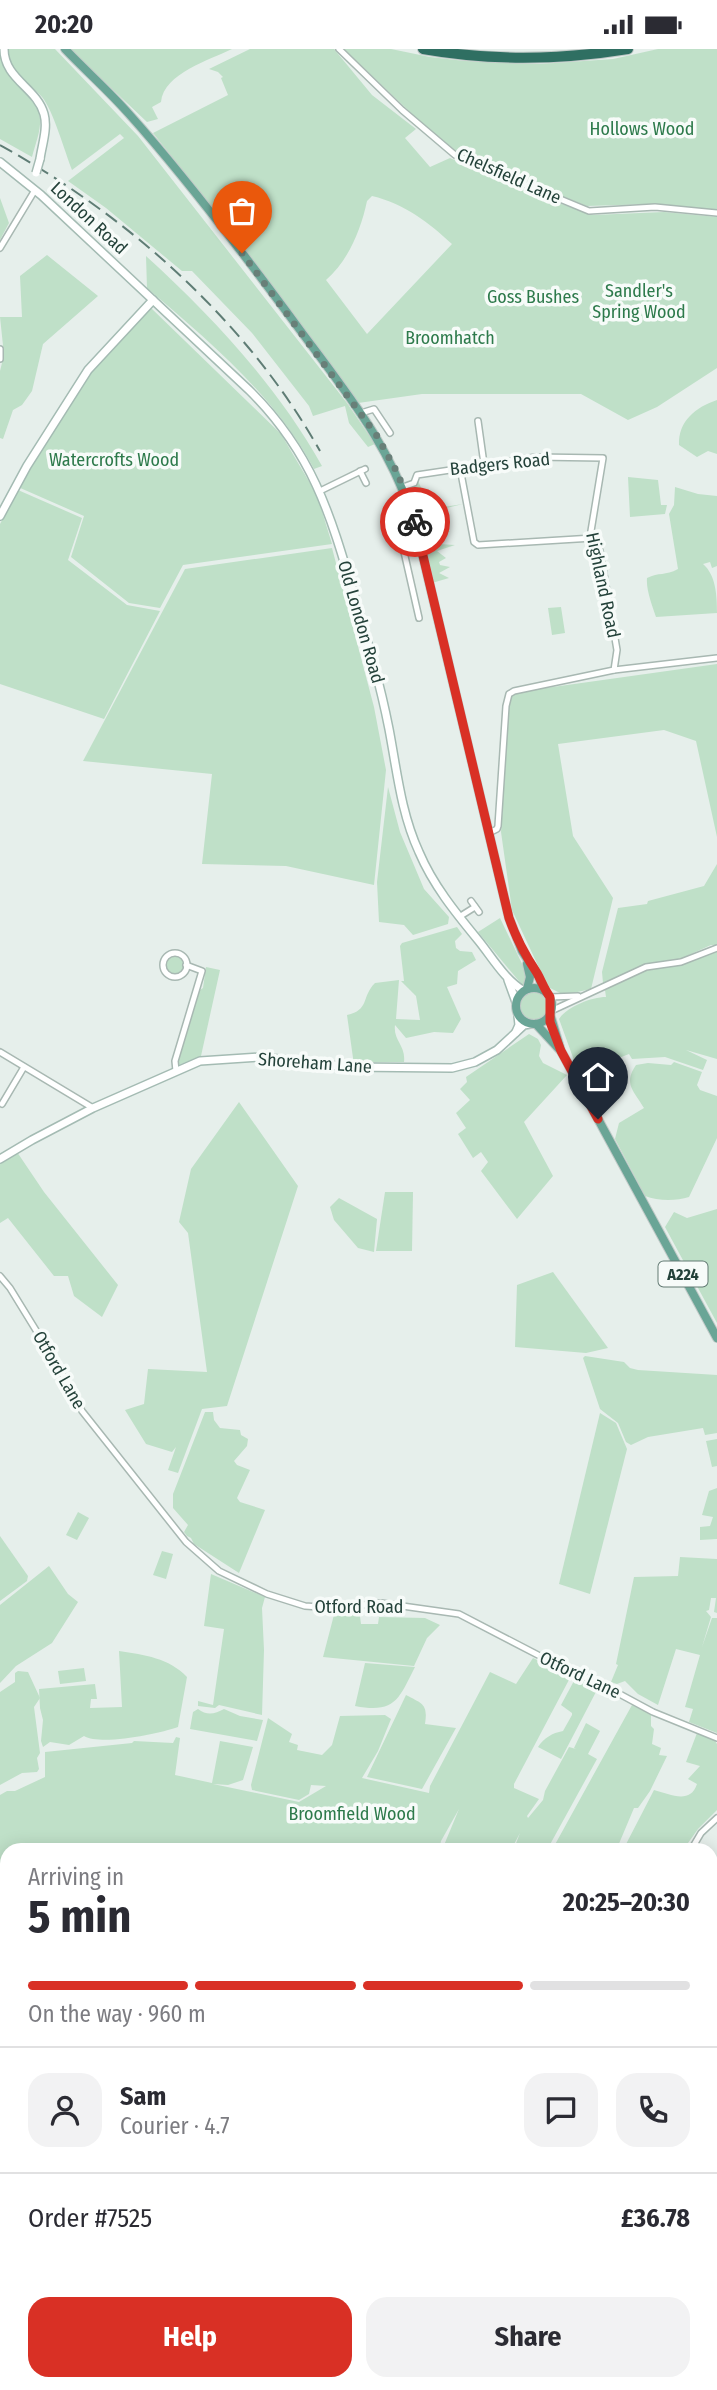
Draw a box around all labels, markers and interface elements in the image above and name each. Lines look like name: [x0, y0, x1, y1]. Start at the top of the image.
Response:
text: 20:20: [35, 9, 93, 40]
park label: Hollows Wood: [590, 118, 694, 140]
street label: Chelsfield Lane: [454, 143, 565, 209]
street label: London Road: [46, 177, 132, 259]
pin: [212, 181, 272, 253]
icon: bag: [223, 192, 261, 230]
park label: Sandler's Spring Wood: [592, 280, 686, 323]
park label: Goss Bushes: [487, 286, 579, 308]
park label: Broomhatch: [405, 327, 495, 349]
street label: Badgers Road: [449, 448, 551, 480]
park label: Watercrofts Wood: [49, 449, 179, 471]
courier: [380, 487, 450, 557]
icon: bike: [396, 503, 434, 541]
street label: Highland Road: [581, 530, 625, 640]
street label: Old London Road: [333, 558, 389, 686]
pin: [568, 1047, 628, 1119]
street label: Shoreham Lane: [257, 1048, 373, 1078]
icon: home: [579, 1058, 617, 1096]
road number: A224: [658, 1261, 708, 1287]
street label: Otford Lane: [28, 1327, 90, 1413]
street label: Otford Road: [315, 1596, 403, 1618]
street label: Otford Lane: [536, 1647, 624, 1703]
park label: Broomfield Wood: [288, 1803, 416, 1825]
text: Arriving in: [28, 1863, 124, 1891]
text: 20:25–20:30: [563, 1887, 690, 1918]
text: 5 min: [28, 1889, 131, 1944]
text: On the way · 960 m: [28, 2000, 206, 2028]
button: person: [28, 2073, 102, 2147]
button: chat: [524, 2073, 598, 2147]
button: phone: [616, 2073, 690, 2147]
text: Sam: [120, 2081, 166, 2112]
text: Courier · 4.7: [120, 2112, 230, 2140]
text: Order #7525: [28, 2203, 152, 2234]
text: £36.78: [621, 2203, 690, 2234]
button: Help: [28, 2297, 352, 2377]
button: Share: [366, 2297, 690, 2377]

